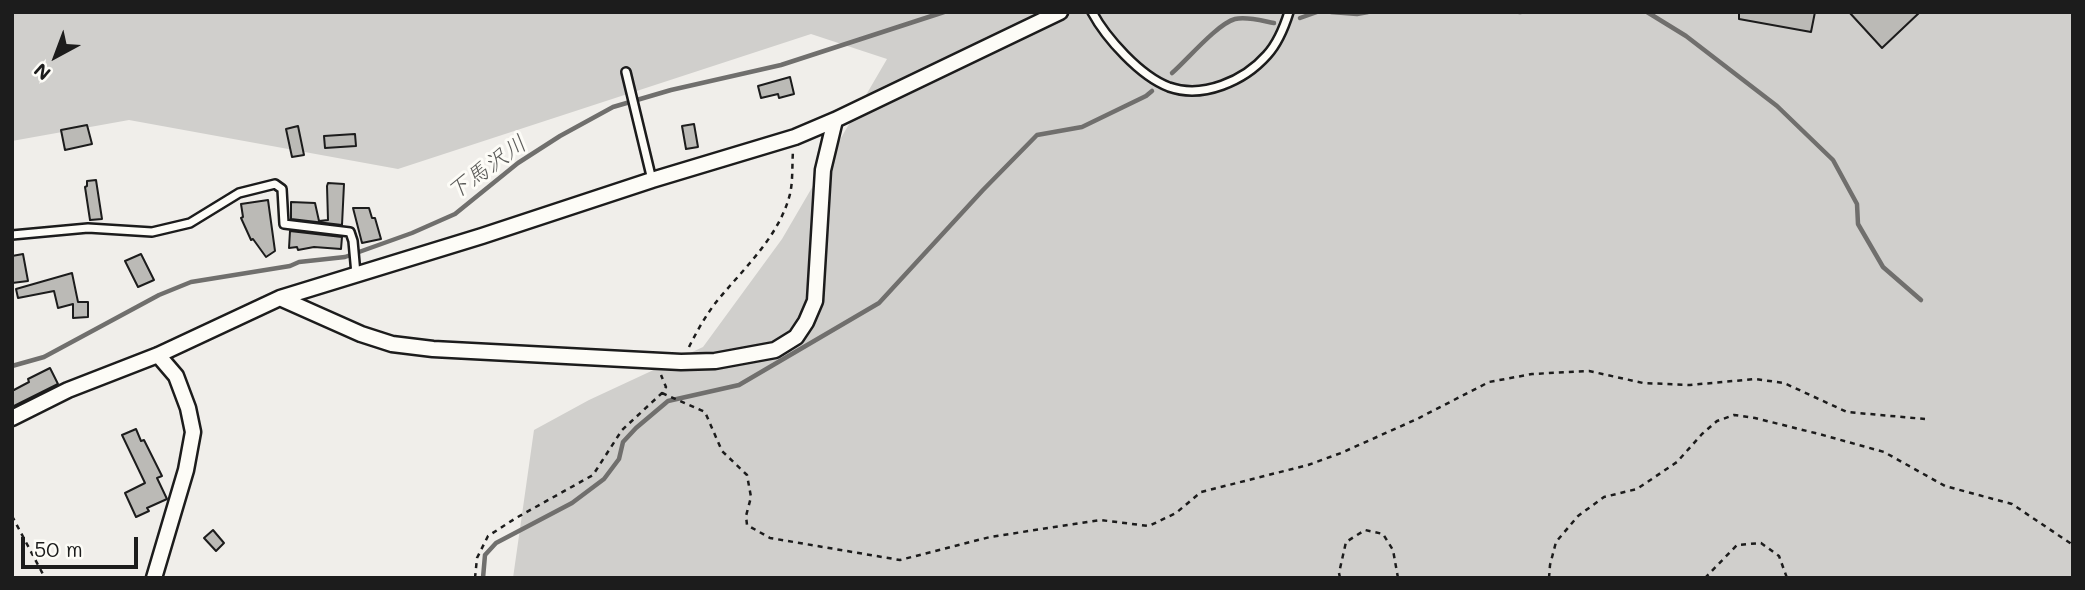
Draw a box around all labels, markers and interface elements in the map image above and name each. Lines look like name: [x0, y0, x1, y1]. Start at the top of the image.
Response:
north arrow: [21, 21, 91, 91]
text: N: [28, 58, 56, 86]
water label: 下馬沢川: [442, 130, 532, 206]
scale bar: [24, 524, 142, 568]
text: 50 m: [34, 535, 83, 562]

